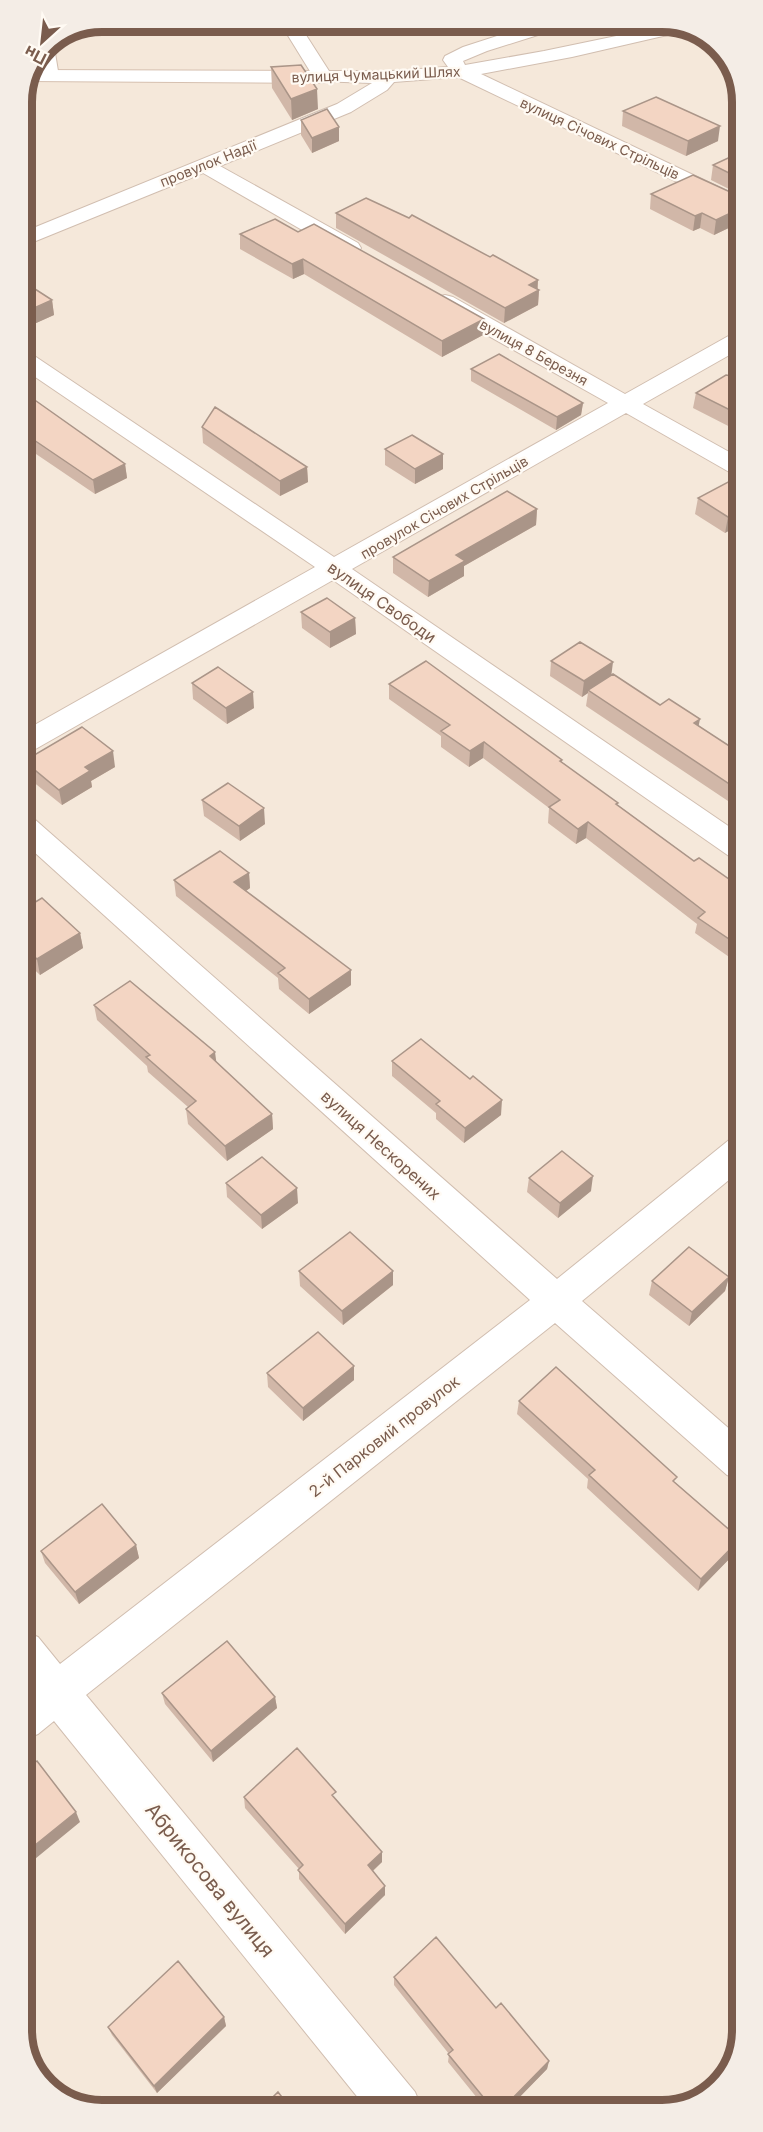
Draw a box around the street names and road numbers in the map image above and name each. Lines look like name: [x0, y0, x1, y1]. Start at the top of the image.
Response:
street label: вулиця Чумацький Шлях: [291, 63, 461, 85]
street label: вулиця Січових Стрільців: [518, 94, 682, 182]
street label: провулок Надії: [157, 136, 259, 190]
street label: вулиця 8 Березня: [477, 315, 591, 389]
street label: провулок Січових Стрільців: [357, 452, 531, 562]
street label: вулиця Свободи: [324, 557, 440, 647]
street label: вулиця Нескорених: [317, 1086, 445, 1204]
street label: 2-й Парковий провулок: [305, 1371, 464, 1501]
street label: Абрикосова вулиця: [140, 1798, 280, 1962]

